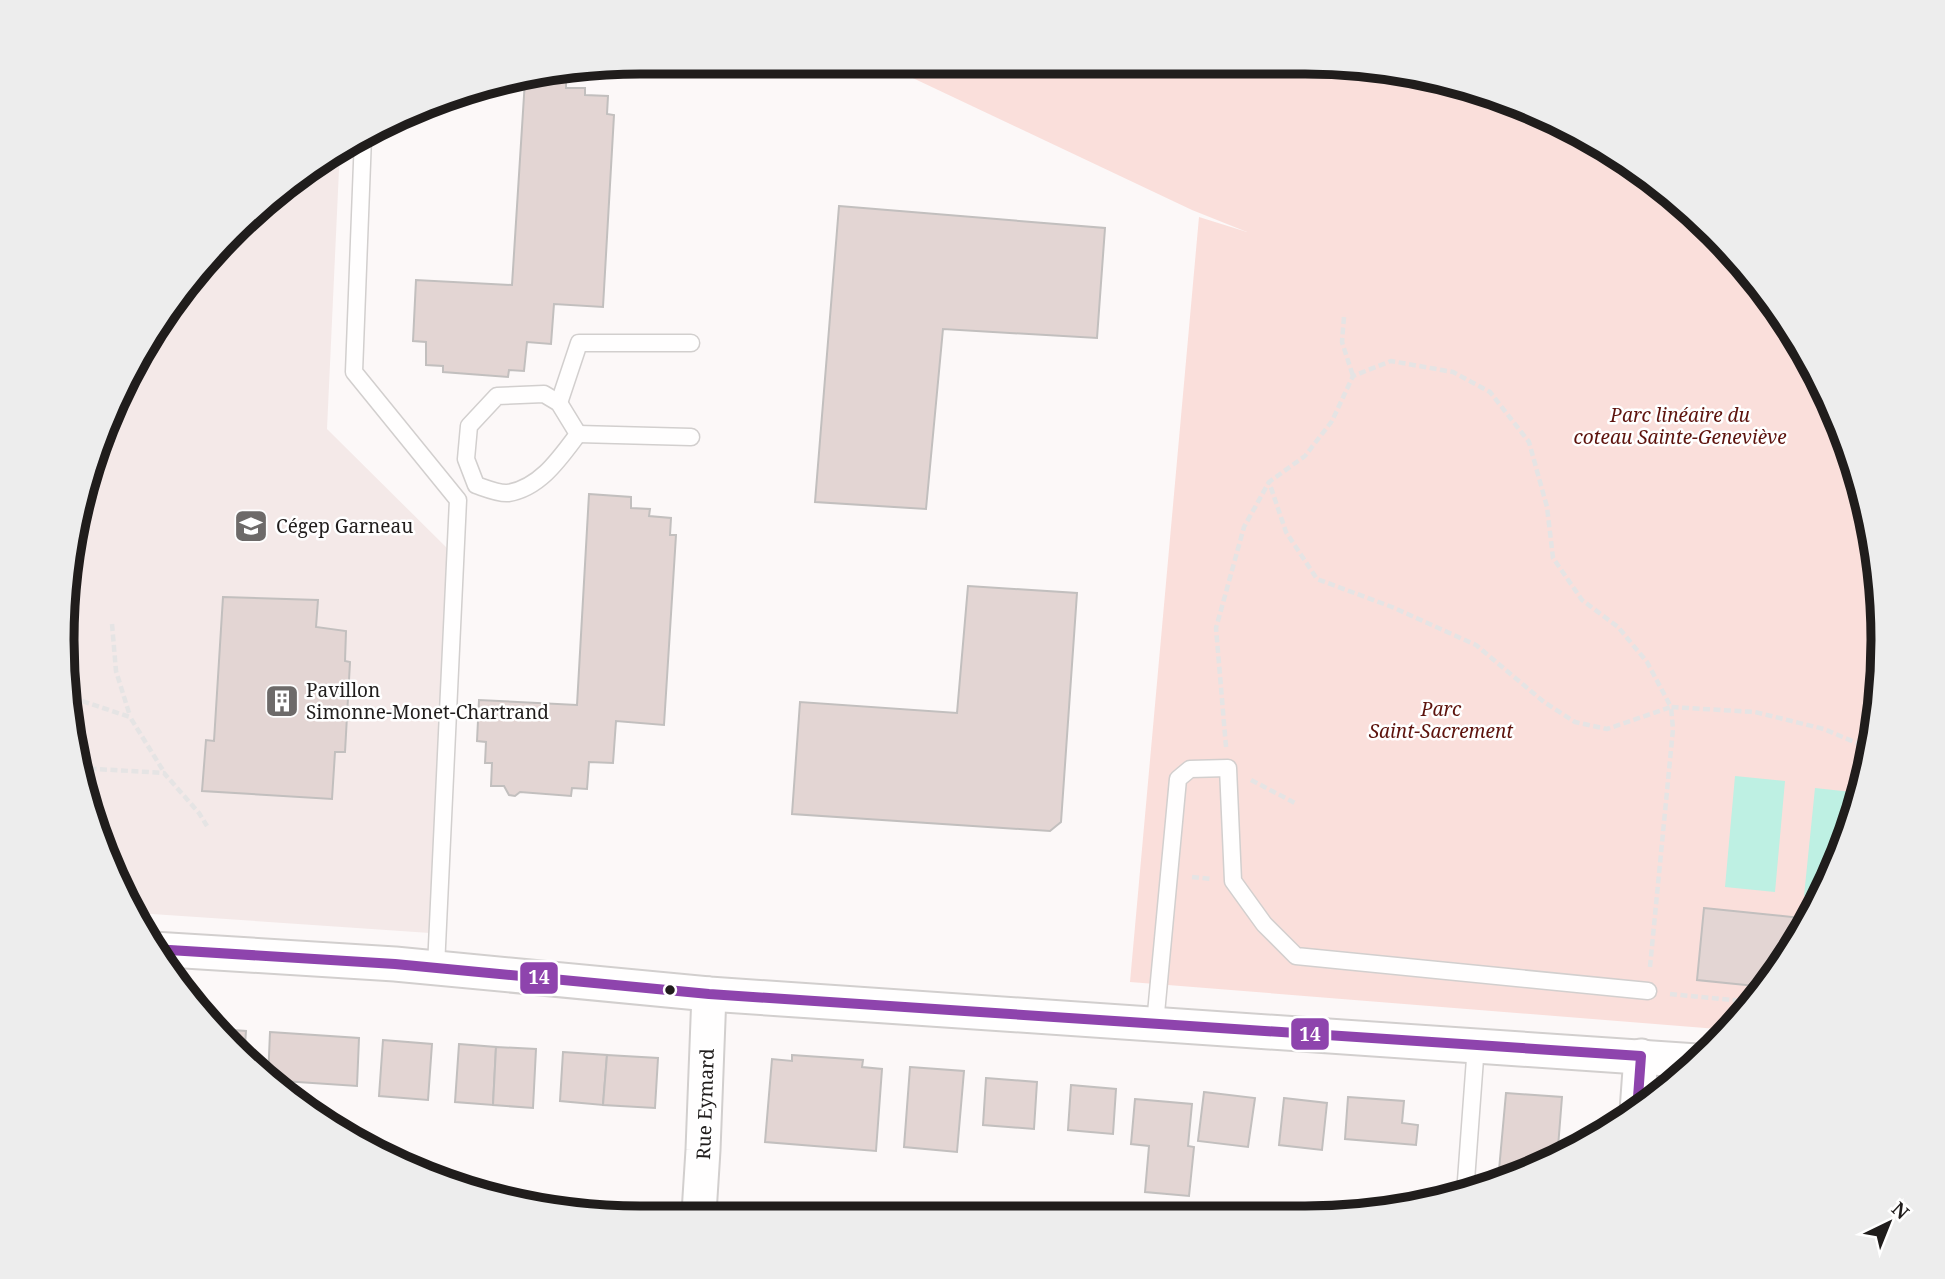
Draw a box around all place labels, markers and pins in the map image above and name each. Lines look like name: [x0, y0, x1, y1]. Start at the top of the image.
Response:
school or university icon: Cégep Garneau: [232, 507, 270, 545]
place label: Cégep Garneau: [276, 513, 413, 539]
place label: Pavillon Simonne-Monet-Chartrand: [306, 677, 549, 725]
building icon: Pavillon Simonne-Monet-Chartrand: [263, 682, 301, 720]
unlabelled marker: [663, 983, 677, 997]

